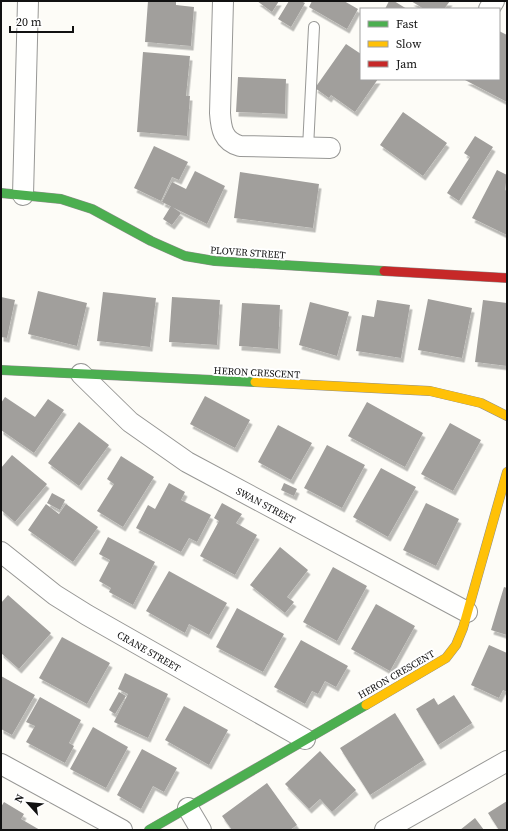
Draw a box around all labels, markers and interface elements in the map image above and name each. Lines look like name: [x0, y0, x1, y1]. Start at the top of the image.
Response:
scale bar: [10, 8, 73, 34]
legend: [360, 8, 500, 80]
text: 20 m: [16, 14, 42, 30]
text: Fast: [396, 16, 418, 32]
text: Slow: [396, 36, 422, 52]
text: Jam: [395, 56, 417, 72]
street label: PLOVER STREET: [210, 243, 286, 262]
street label: HERON CRESCENT: [213, 364, 300, 381]
street label: SWAN STREET: [234, 484, 298, 526]
street label: CRANE STREET: [115, 628, 183, 675]
street label: HERON CRESCENT: [356, 647, 437, 702]
north arrow: [8, 783, 48, 823]
text: N: [11, 792, 28, 806]

